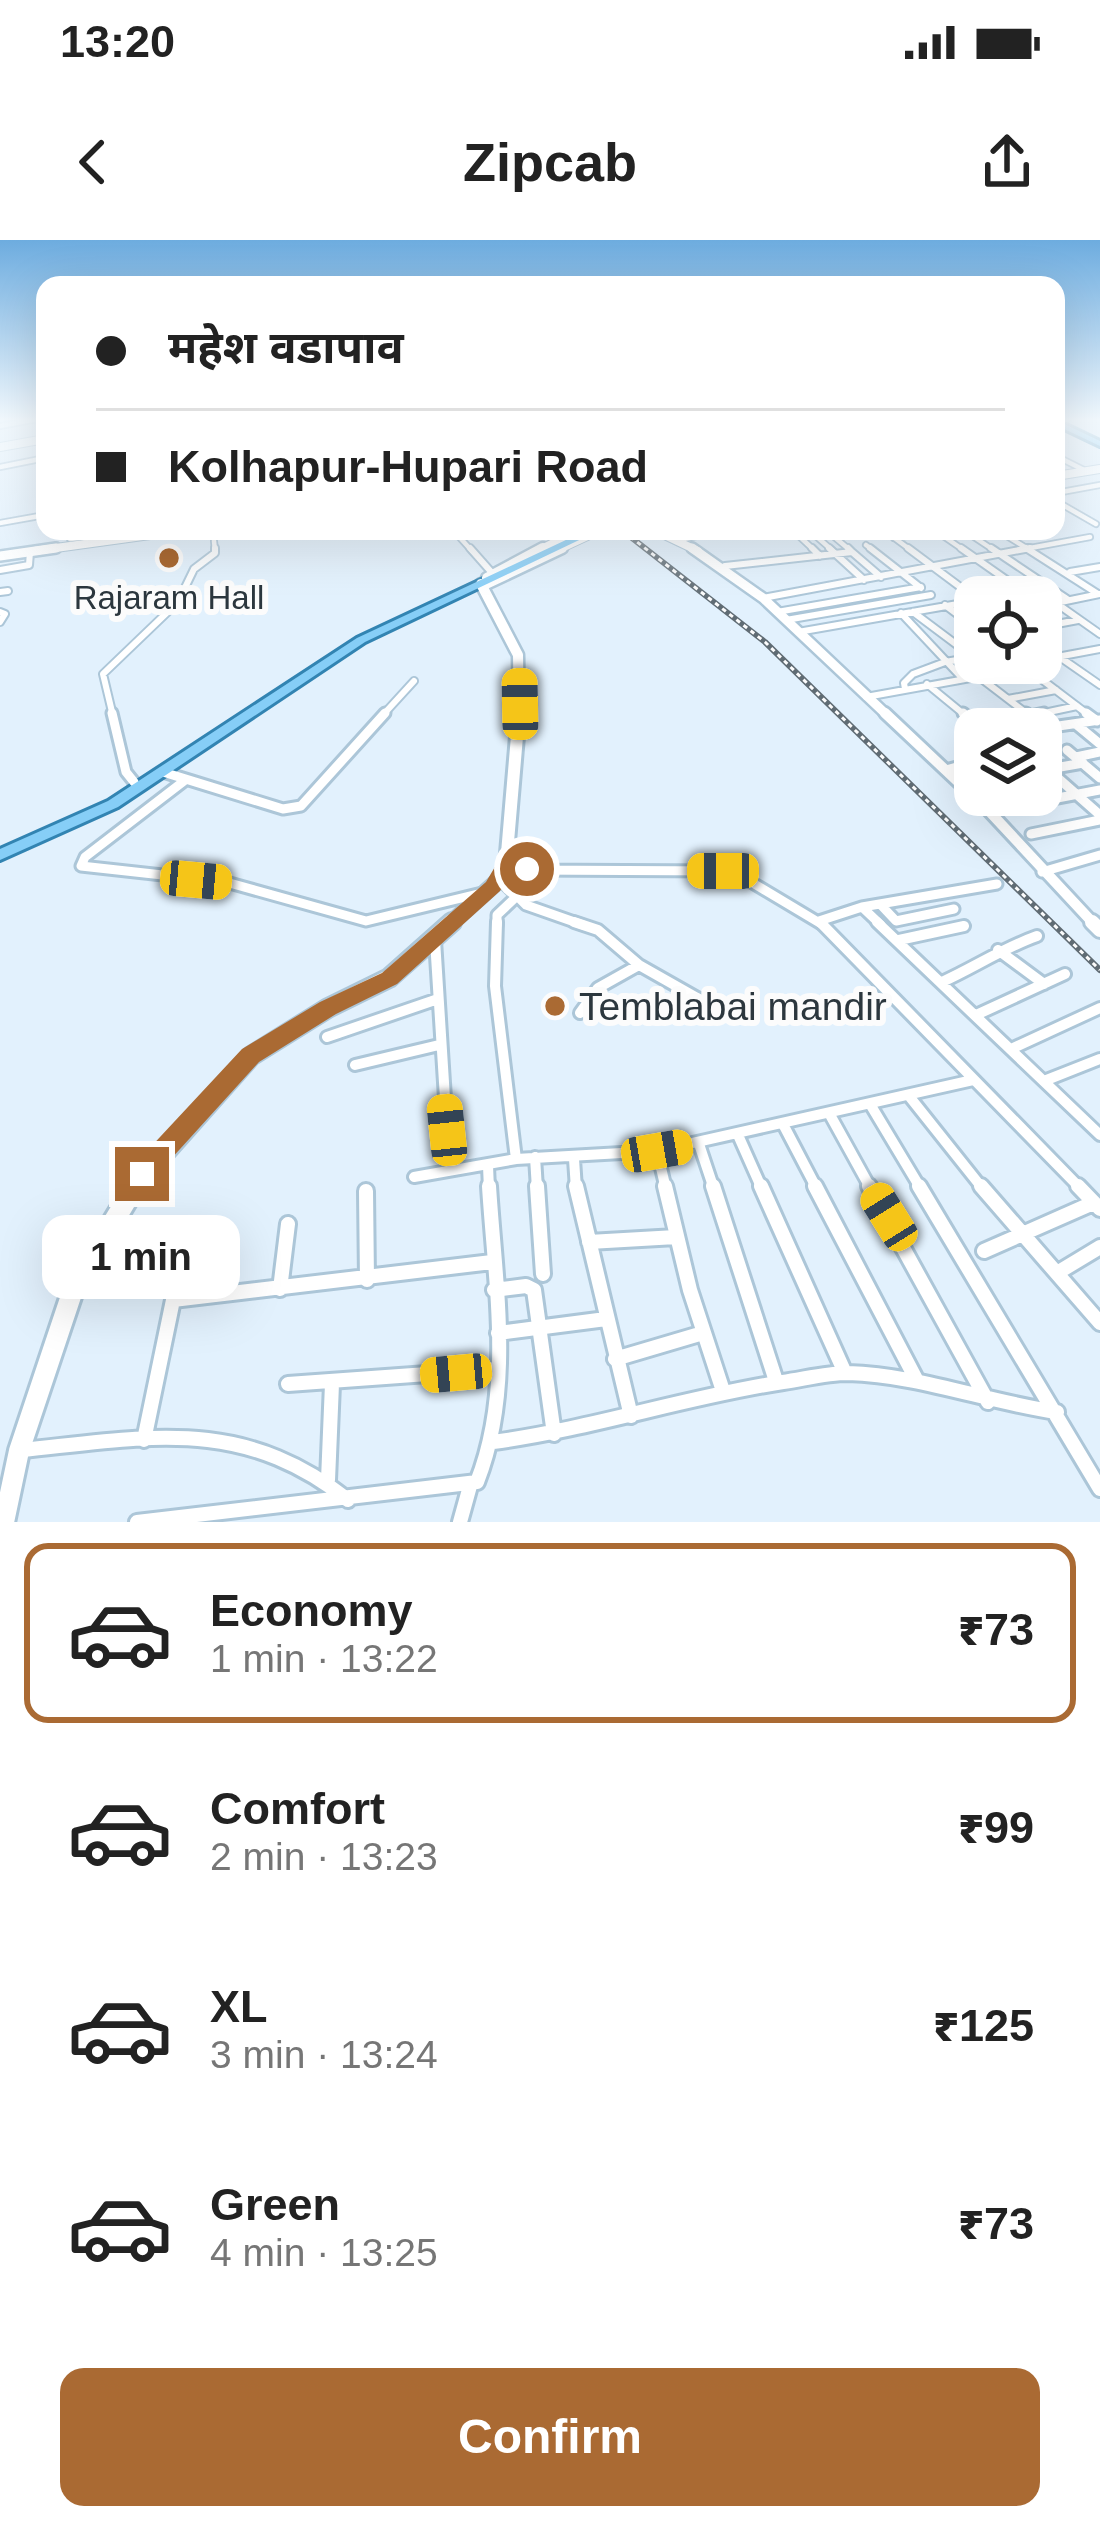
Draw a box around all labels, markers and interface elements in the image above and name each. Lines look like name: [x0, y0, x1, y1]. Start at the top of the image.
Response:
text: 13:20: [60, 16, 175, 67]
icon: back: [60, 129, 126, 195]
icon: share: [974, 129, 1040, 195]
text: Zipcab: [463, 132, 637, 192]
text: महेश वडापाव: [168, 322, 404, 373]
text: Kolhapur-Hupari Road: [168, 441, 648, 492]
marker: Rajaram Hall: [156, 545, 182, 571]
map controls: [954, 576, 1062, 816]
button: locate: [954, 576, 1062, 684]
place label: Rajaram Hall: [74, 579, 264, 616]
car: [501, 668, 539, 740]
button: layers: [954, 708, 1062, 816]
route start: [500, 842, 554, 896]
car: [687, 853, 759, 889]
car: [159, 859, 233, 901]
place label: Temblabai mandir: [579, 985, 887, 1028]
marker: Temblabai mandir: [542, 993, 568, 1019]
car: [425, 1092, 469, 1168]
car: [618, 1127, 696, 1175]
route end: [115, 1147, 169, 1201]
car: [855, 1177, 923, 1257]
callout: 1 min: [43, 1216, 241, 1300]
text: 1 min: [90, 1235, 192, 1278]
car: [419, 1352, 493, 1394]
icon: car: [66, 1579, 174, 1687]
text: Economy: [210, 1585, 413, 1636]
text: ₹73: [958, 1604, 1034, 1655]
text: 1 min · 13:22: [210, 1637, 438, 1680]
icon: car: [66, 1777, 174, 1885]
text: Comfort: [210, 1783, 385, 1834]
text: ₹99: [958, 1802, 1034, 1853]
text: 2 min · 13:23: [210, 1835, 438, 1878]
icon: car: [66, 1975, 174, 2083]
text: XL: [210, 1981, 268, 2032]
text: ₹125: [933, 2000, 1034, 2051]
text: 3 min · 13:24: [210, 2033, 438, 2076]
icon: car: [66, 2173, 174, 2281]
text: Green: [210, 2179, 340, 2230]
text: ₹73: [958, 2198, 1034, 2249]
text: 4 min · 13:25: [210, 2231, 438, 2274]
button: Confirm: [60, 2368, 1040, 2506]

